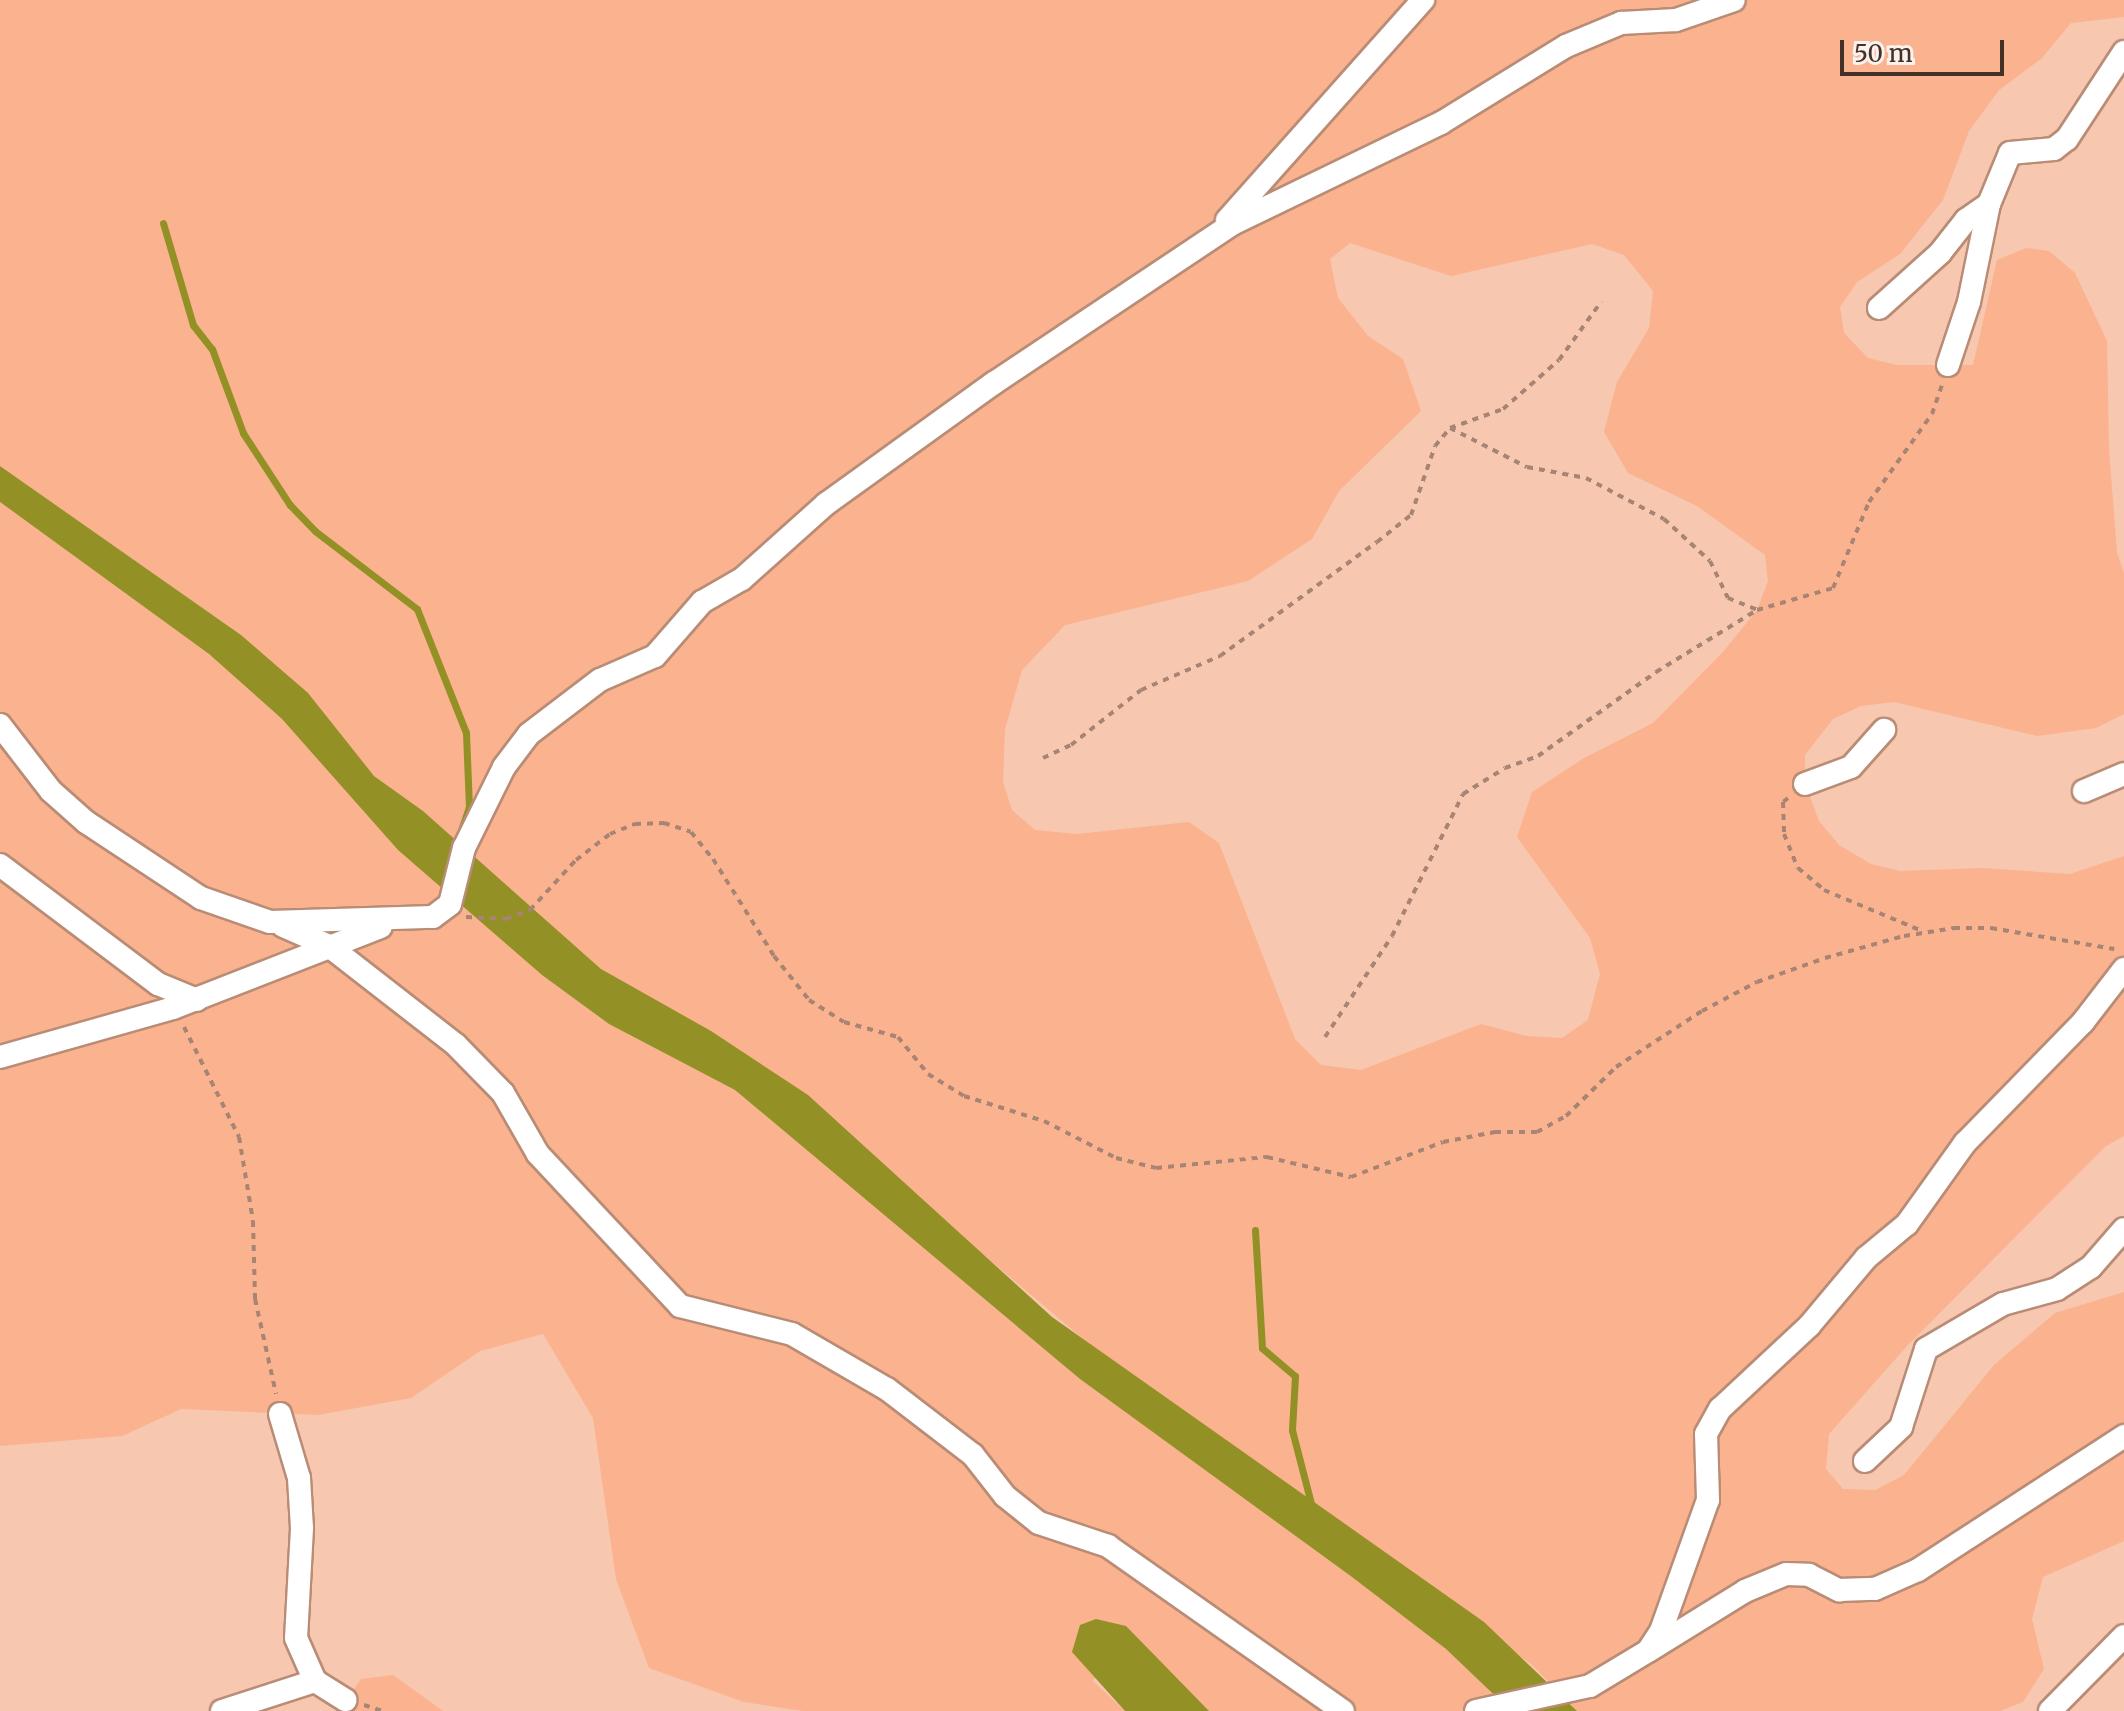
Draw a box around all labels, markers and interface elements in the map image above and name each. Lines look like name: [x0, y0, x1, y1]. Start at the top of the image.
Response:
scale bar: [1844, 24, 2008, 74]
text: 50 m: [1854, 38, 1913, 69]

